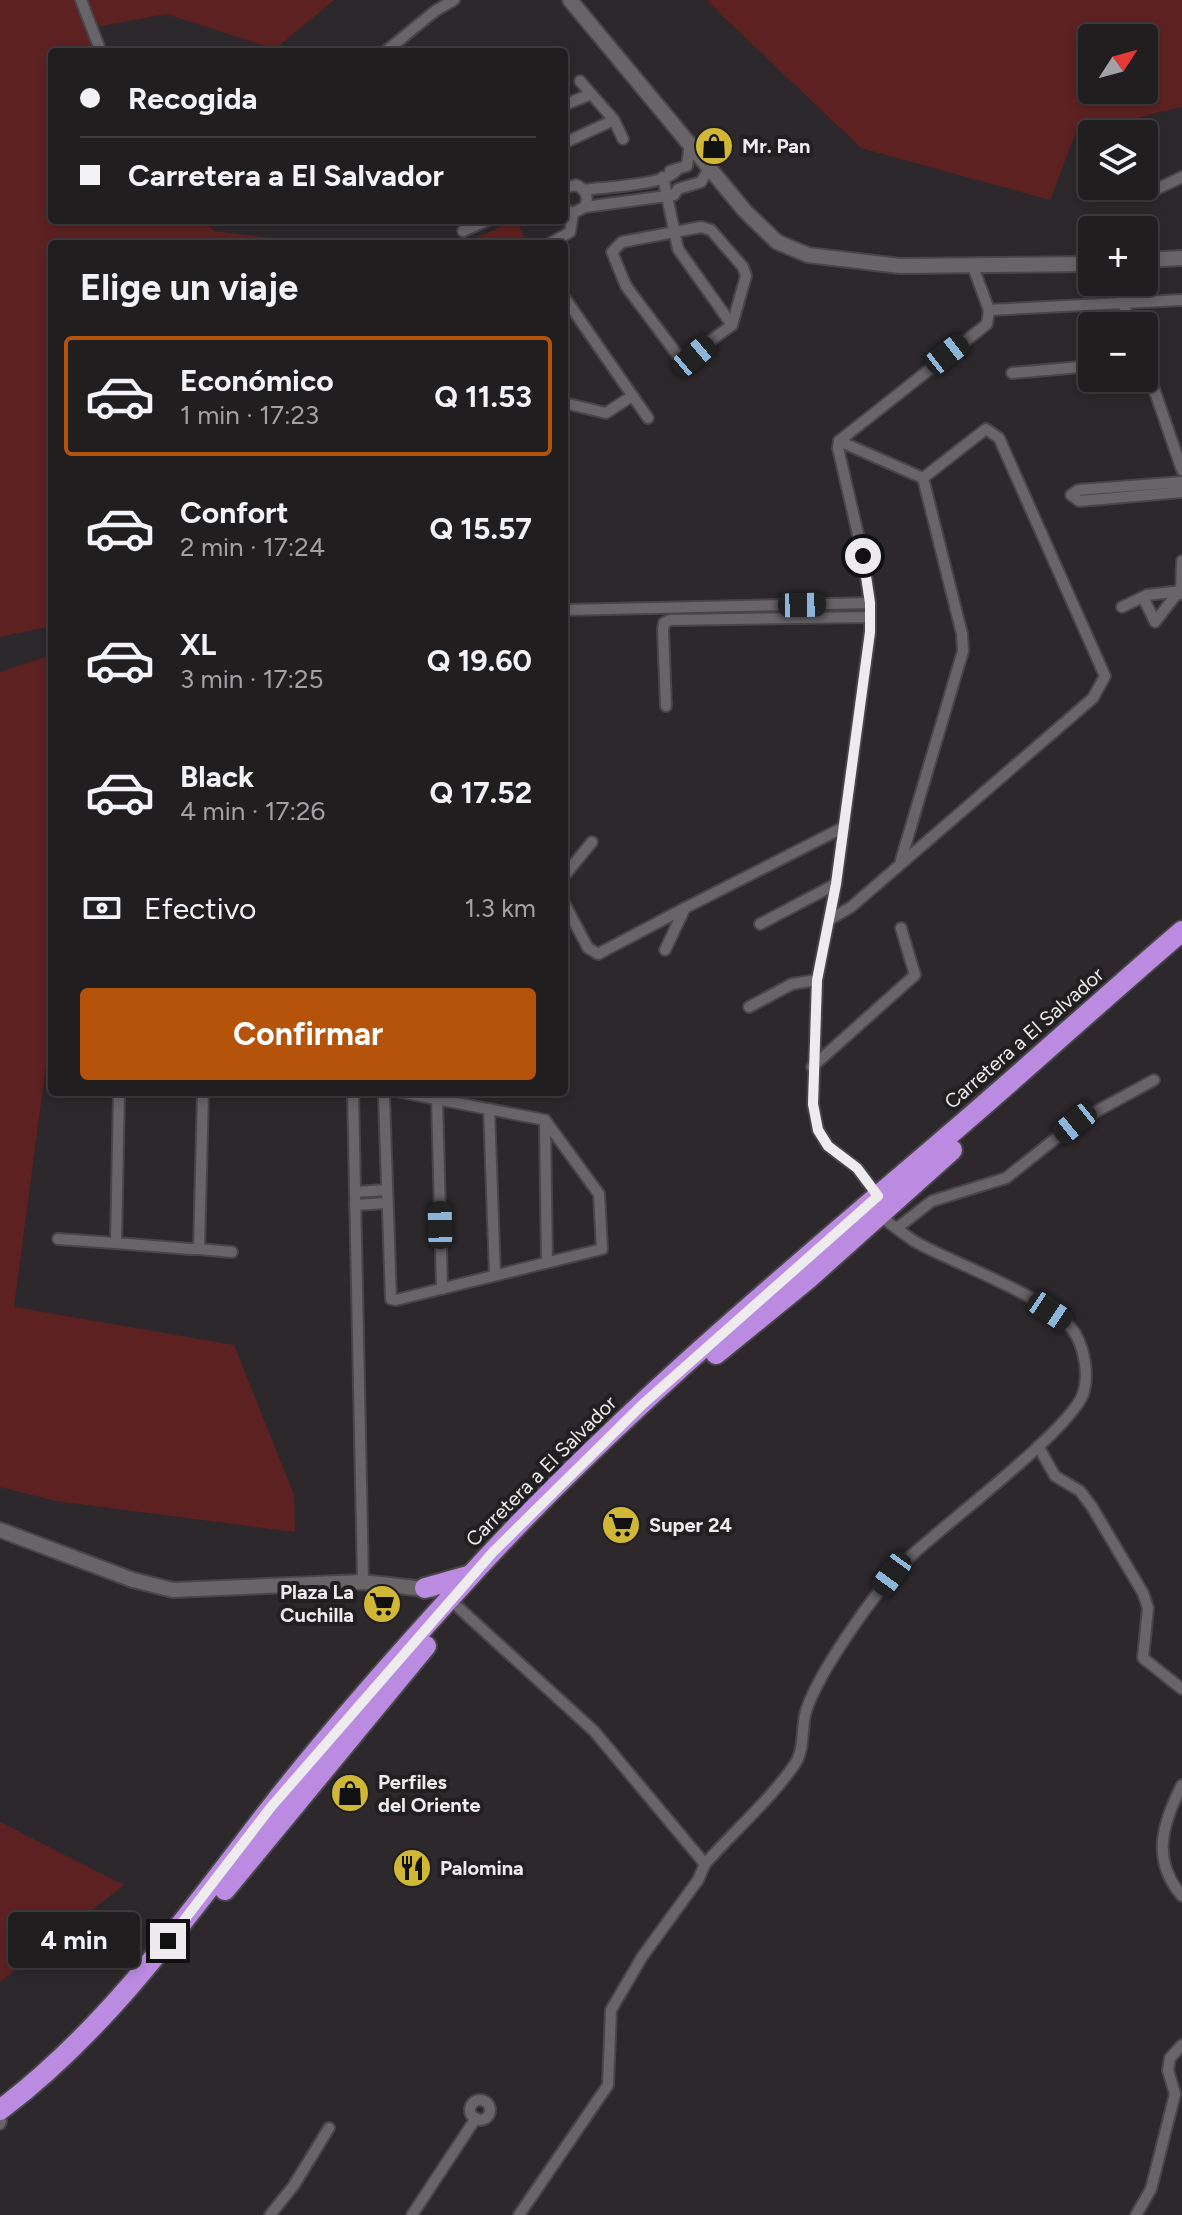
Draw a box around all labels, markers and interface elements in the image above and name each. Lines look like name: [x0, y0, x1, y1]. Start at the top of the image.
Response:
north arrow: [1078, 24, 1158, 104]
map controls: [1078, 24, 1158, 392]
text: Recogida: [128, 80, 258, 117]
button: layers: [1078, 120, 1158, 200]
shop icon: Mr. Pan: [693, 125, 735, 167]
place label: Mr. Pan: [742, 134, 810, 158]
text: Carretera a El Salvador: [128, 157, 444, 194]
button: +: [1078, 216, 1158, 296]
text: Elige un viaje: [80, 266, 298, 309]
button: −: [1078, 312, 1158, 392]
car: [921, 330, 973, 378]
car: [668, 331, 720, 381]
icon: car: [84, 360, 156, 432]
text: Económico: [180, 362, 334, 399]
text: Q 11.53: [434, 378, 532, 415]
text: 1 min · 17:23: [180, 399, 319, 431]
icon: car: [84, 492, 156, 564]
text: Confort: [180, 494, 289, 531]
text: Q 15.57: [430, 510, 532, 547]
text: 2 min · 17:24: [180, 531, 325, 563]
route start: [845, 538, 881, 574]
car: [778, 593, 826, 617]
icon: car: [84, 624, 156, 696]
text: XL: [180, 626, 216, 663]
text: Q 19.60: [427, 642, 532, 679]
text: 3 min · 17:25: [180, 663, 323, 695]
icon: car: [84, 756, 156, 828]
text: Black: [180, 758, 254, 795]
text: Q 17.52: [430, 774, 532, 811]
text: 4 min · 17:26: [180, 795, 325, 827]
icon: cash: [80, 886, 124, 930]
text: Efectivo: [144, 890, 256, 927]
text: 1.3 km: [465, 892, 536, 924]
street label: Carretera a El Salvador: [940, 962, 1109, 1114]
button: Confirmar: [80, 988, 536, 1080]
car: [1049, 1099, 1101, 1147]
car: [428, 1201, 452, 1249]
car: [1023, 1288, 1077, 1334]
street label: Carretera a El Salvador: [461, 1391, 621, 1551]
supermarket icon: Super 24: [600, 1504, 642, 1546]
place label: Super 24: [649, 1513, 733, 1537]
car: [868, 1548, 916, 1600]
place label: Plaza La Cuchilla: [280, 1580, 354, 1627]
supermarket icon: Plaza La Cuchilla: [361, 1583, 403, 1625]
place label: Perfiles del Oriente: [378, 1770, 481, 1817]
shop icon: Perfiles del Oriente: [329, 1772, 371, 1814]
restaurant icon: Palomina: [391, 1847, 433, 1889]
place label: Palomina: [440, 1856, 524, 1880]
callout: 4 min: [8, 1913, 140, 1969]
route end: [150, 1923, 186, 1959]
text: 4 min: [41, 1924, 107, 1956]

